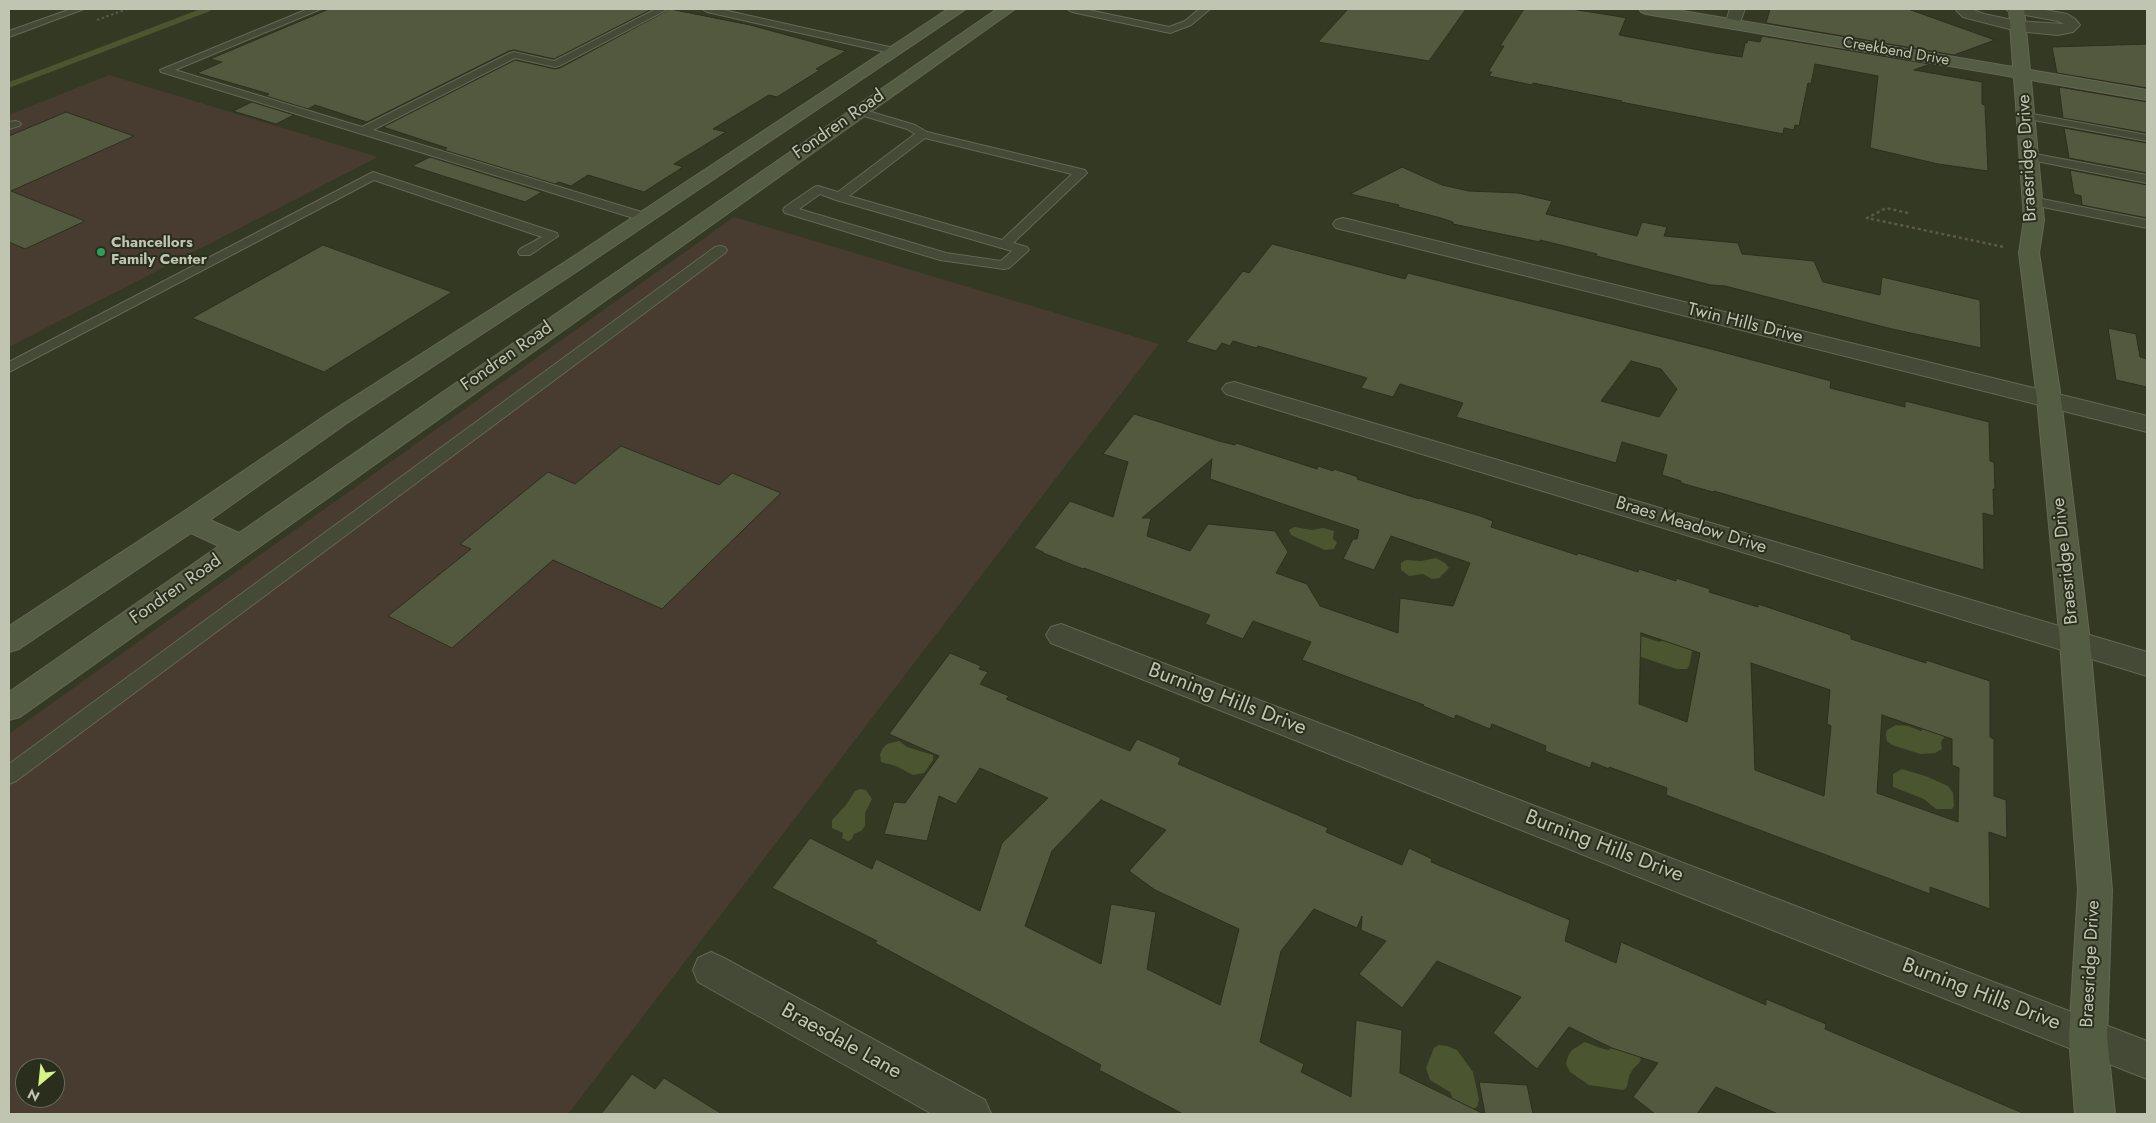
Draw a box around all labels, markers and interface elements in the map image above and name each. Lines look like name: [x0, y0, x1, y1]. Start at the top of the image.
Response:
street label: Creekbend Drive: [1841, 34, 1951, 70]
street label: Fondren Road: [789, 86, 889, 164]
street label: Braesridge Drive: [2014, 94, 2042, 222]
place label: Chancellors Family Center: [111, 234, 207, 269]
marker: Chancellors Family Center: [95, 246, 107, 258]
street label: Twin Hills Drive: [1685, 299, 1805, 349]
street label: Fondren Road: [457, 318, 557, 396]
street label: Braes Meadow Drive: [1613, 493, 1769, 559]
street label: Braesridge Drive: [2049, 496, 2083, 626]
street label: Fondren Road: [126, 551, 226, 629]
street label: Burning Hills Drive: [1144, 658, 1310, 742]
street label: Burning Hills Drive: [1521, 805, 1687, 889]
street label: Braesridge Drive: [2077, 900, 2105, 1028]
street label: Burning Hills Drive: [1898, 953, 2064, 1037]
street label: Braesdale Lane: [776, 999, 906, 1085]
north arrow: [15, 1058, 65, 1108]
text: N: [24, 1084, 43, 1107]

